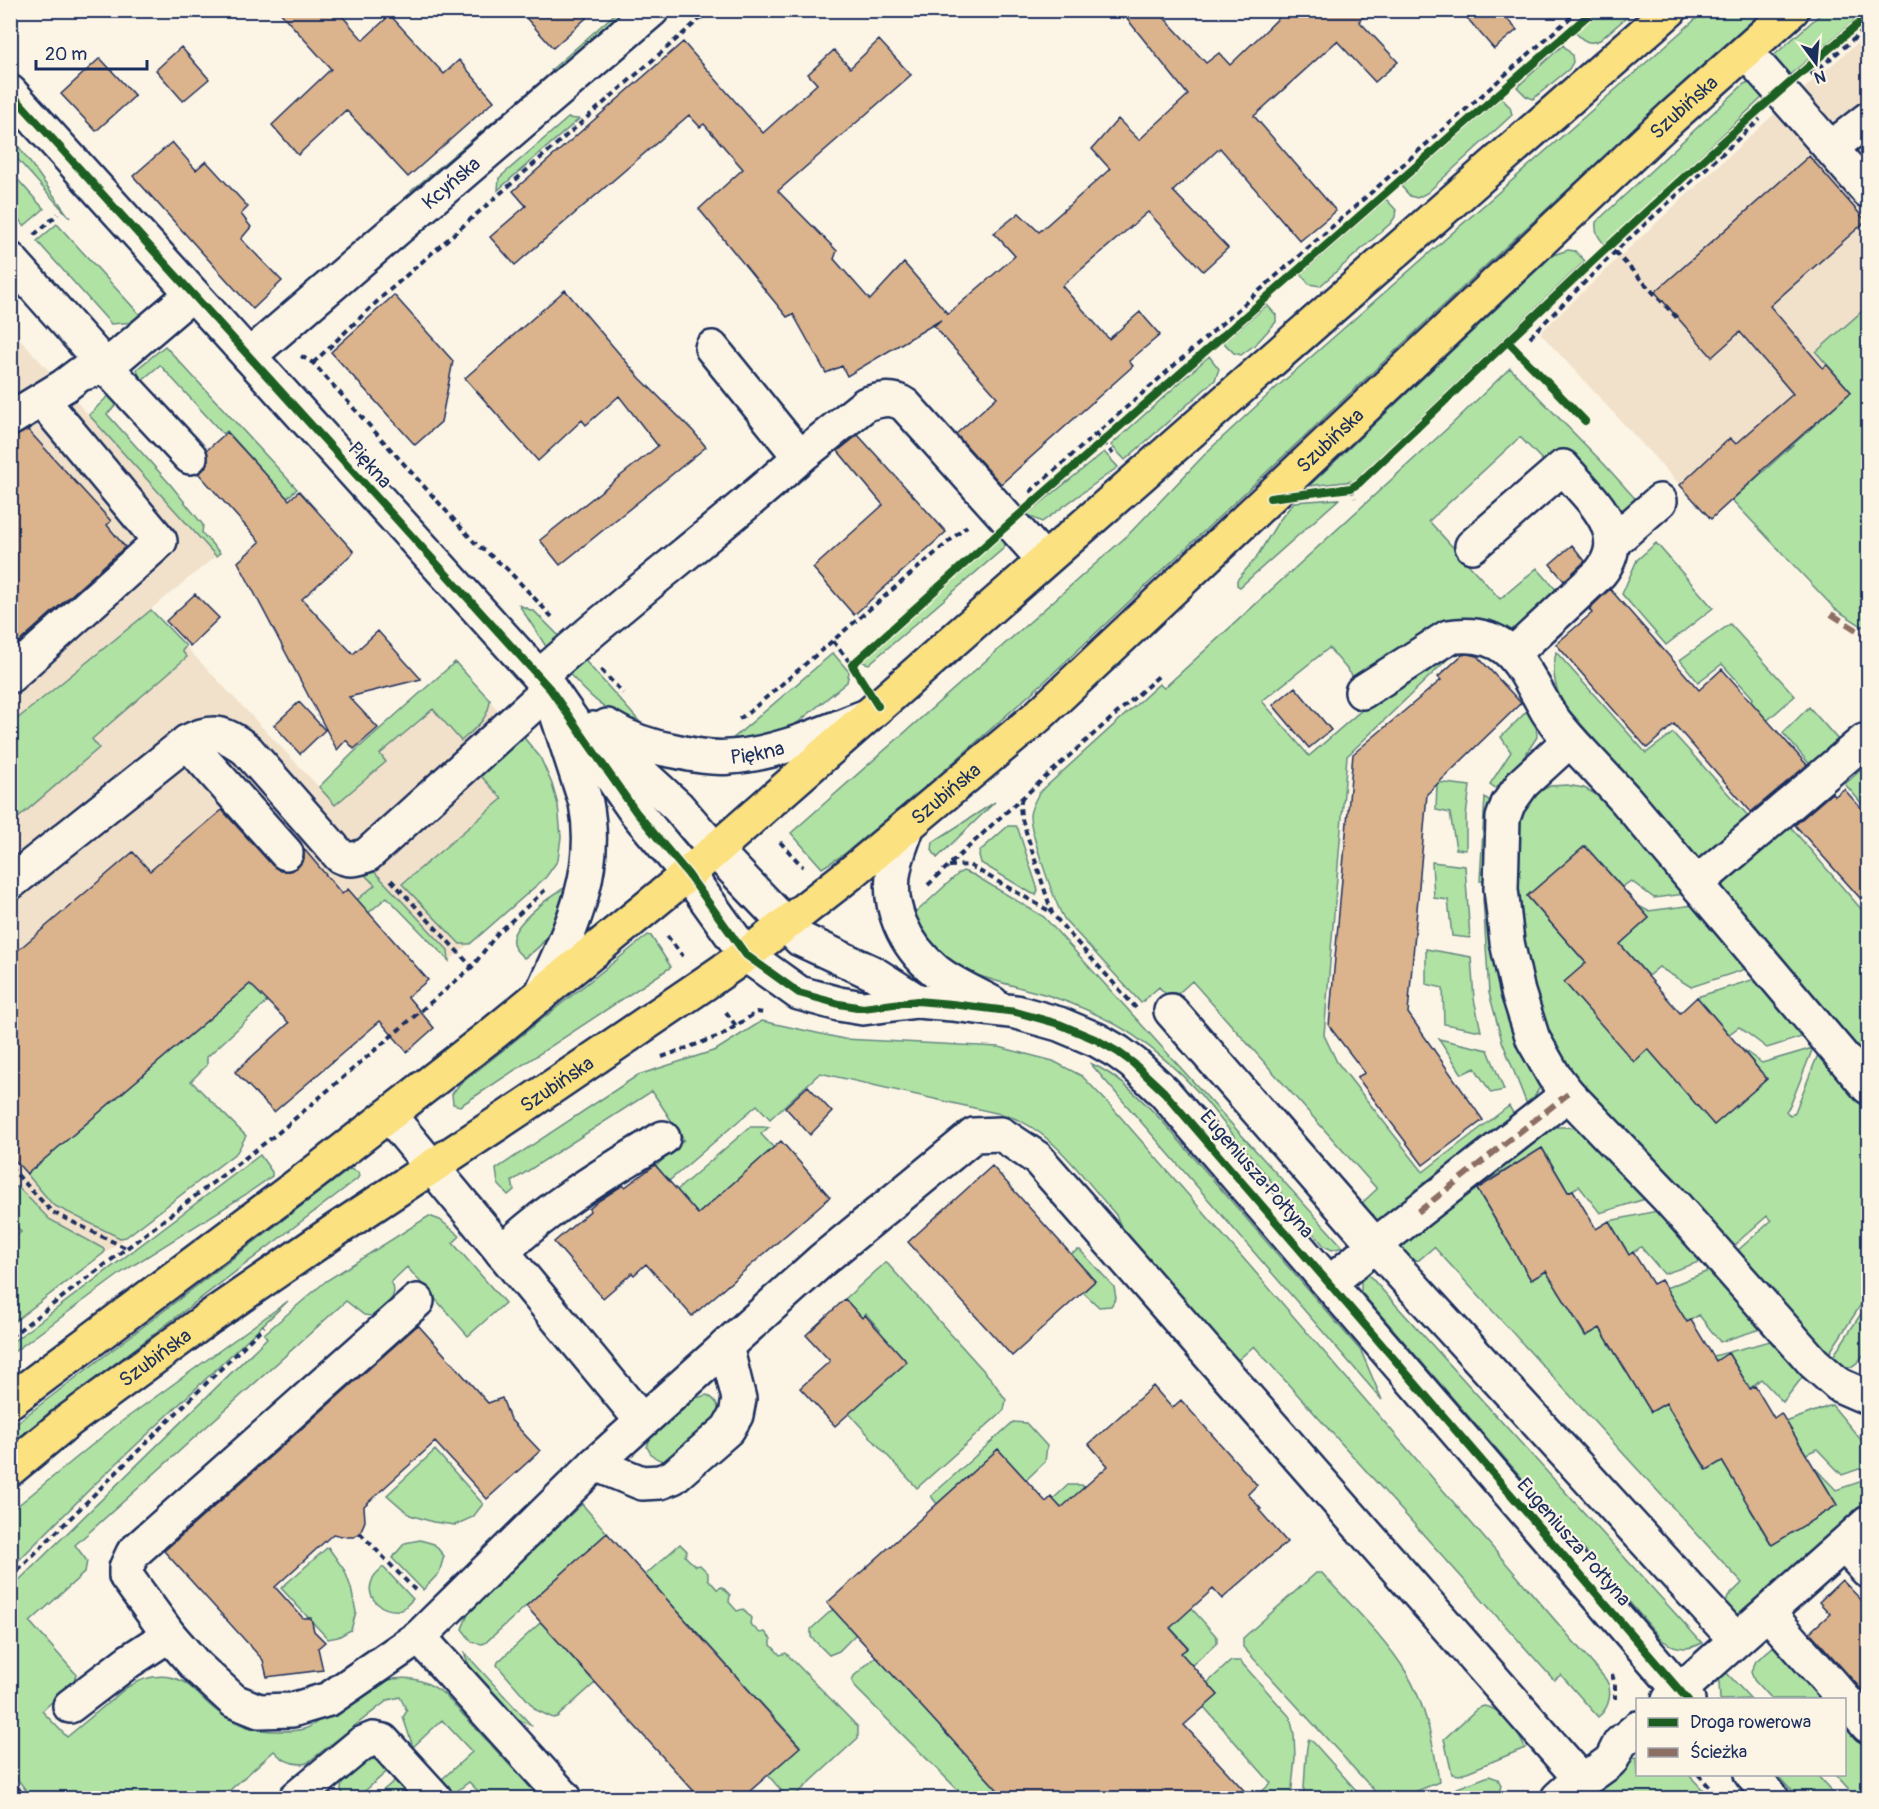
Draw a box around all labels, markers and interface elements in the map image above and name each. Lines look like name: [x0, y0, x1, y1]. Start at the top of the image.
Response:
scale bar: [36, 33, 147, 71]
north arrow: [1786, 33, 1846, 93]
text: 20 m: [45, 43, 87, 66]
text: N: [1812, 65, 1828, 88]
street label: Szubińska: [1644, 70, 1723, 144]
street label: Kcyńska: [417, 151, 485, 215]
street label: Szubińska: [1291, 402, 1369, 478]
street label: Piękna: [343, 436, 397, 494]
street label: Piękna: [729, 735, 787, 770]
street label: Szubińska: [906, 757, 986, 830]
street label: Szubińska: [515, 1050, 598, 1118]
street label: Eugeniusza Połtyna: [1194, 1105, 1320, 1243]
street label: Szubińska: [114, 1323, 196, 1392]
street label: Eugeniusza Połtyna: [1511, 1473, 1637, 1611]
legend: [1636, 1698, 1846, 1776]
text: Droga rowerowa: [1690, 1711, 1811, 1734]
text: Ścieżka: [1690, 1741, 1747, 1764]

